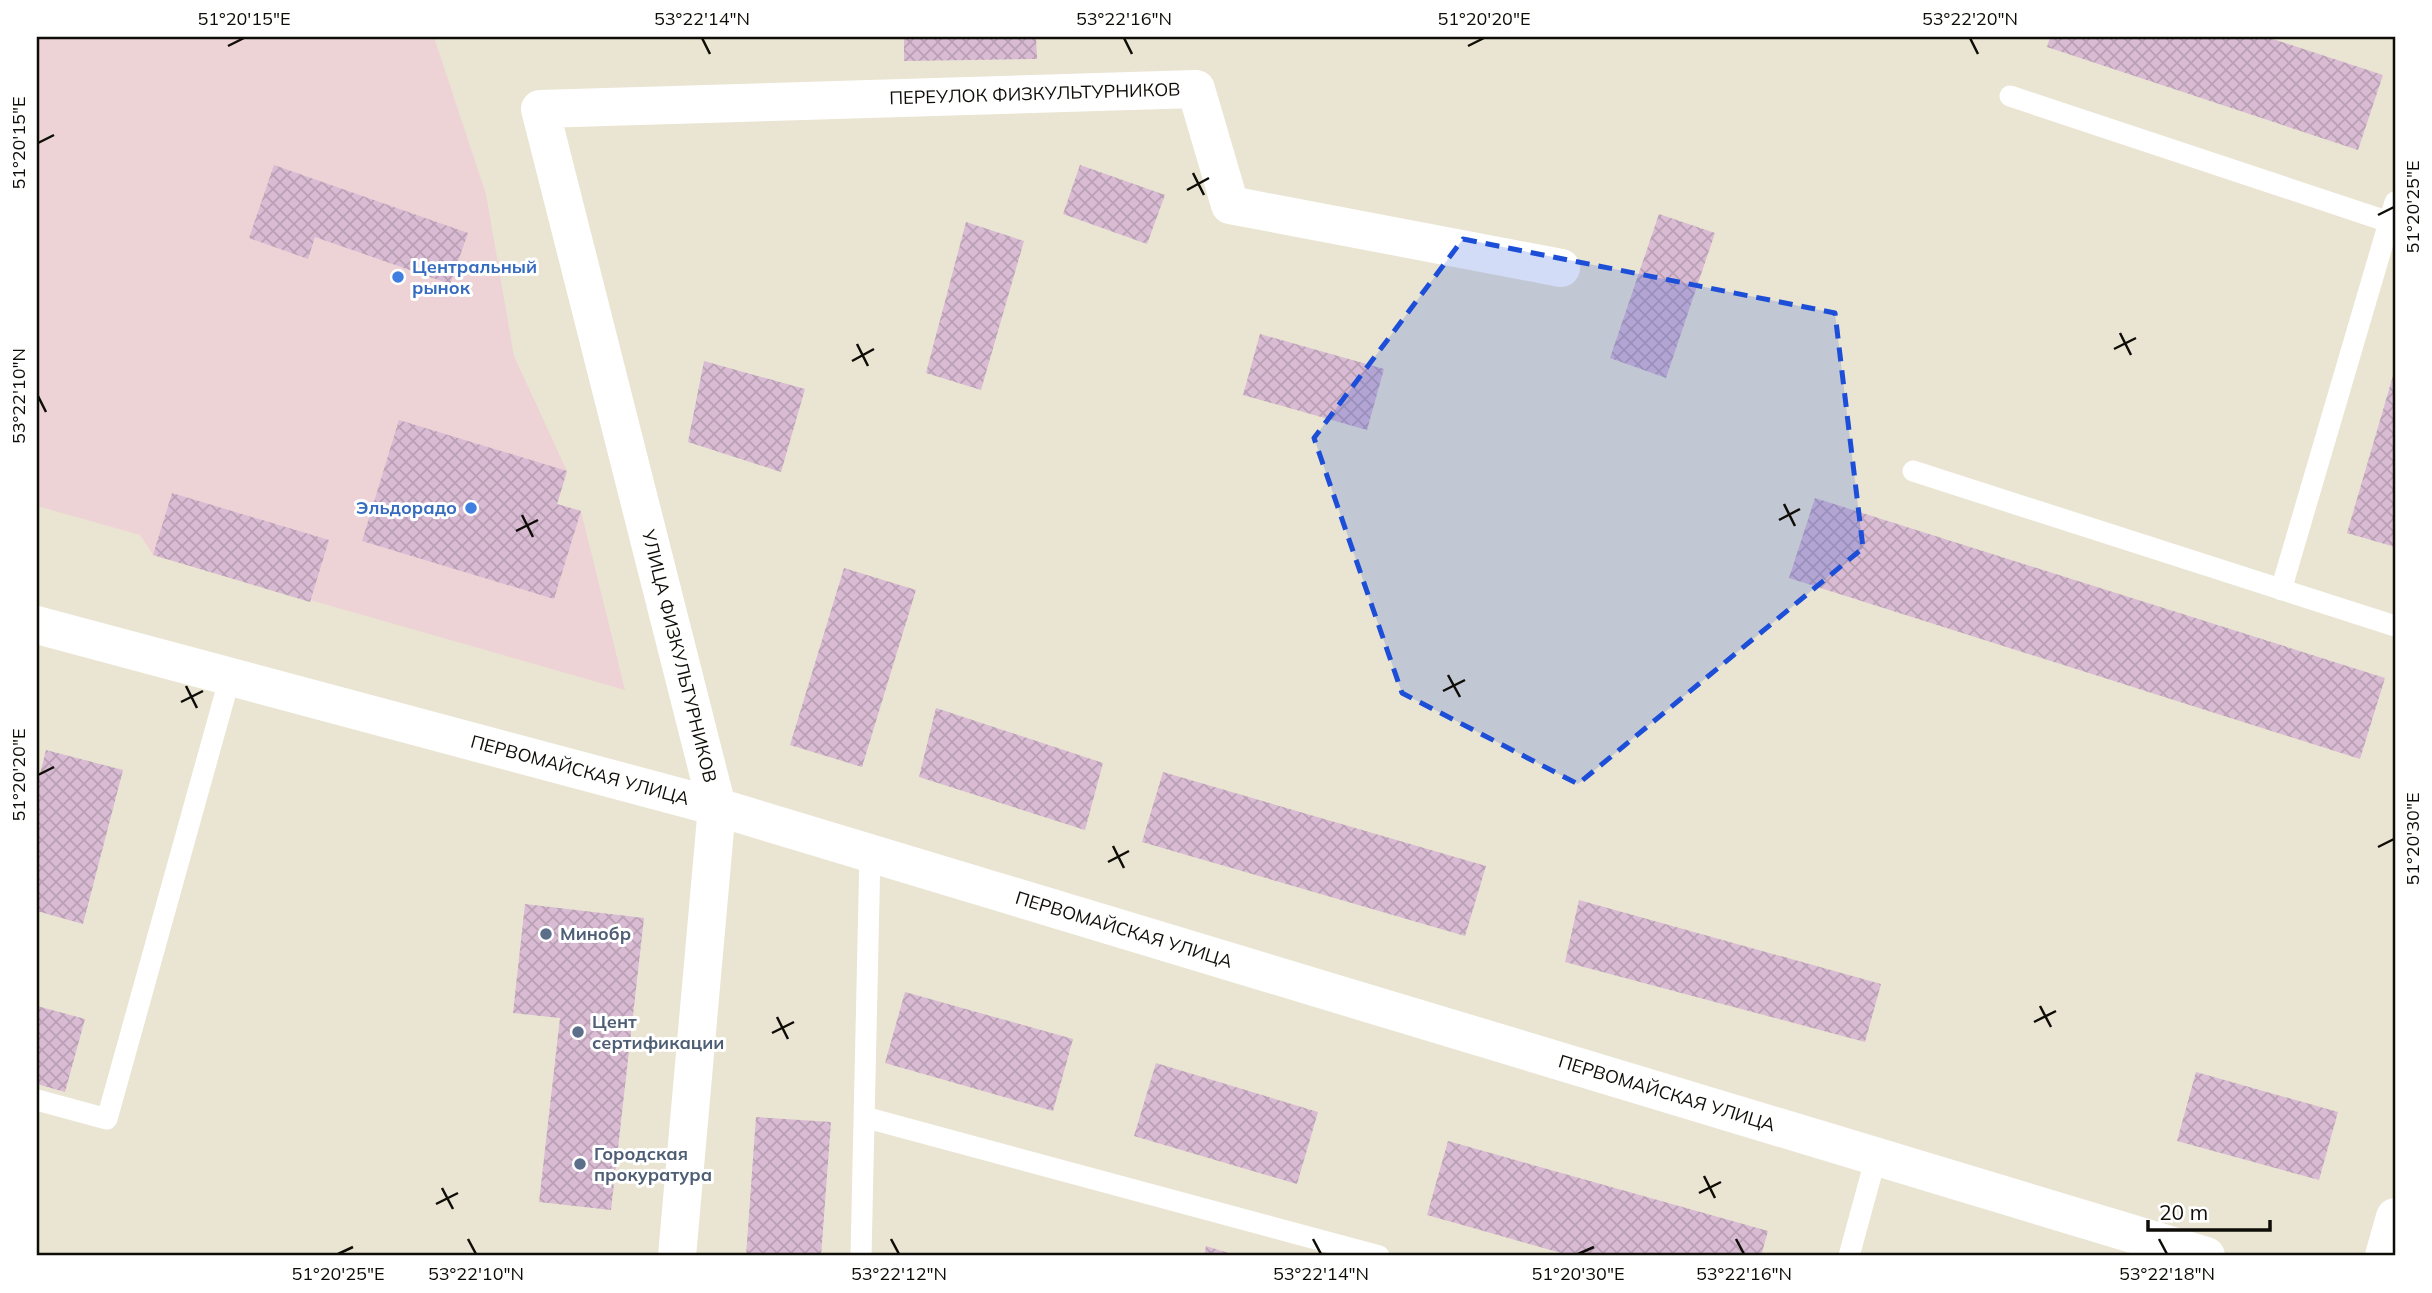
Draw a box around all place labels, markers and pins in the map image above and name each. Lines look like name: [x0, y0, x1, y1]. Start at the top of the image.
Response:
place label: Центральный рынок: [412, 255, 537, 299]
marker: Центральный рынок: [390, 269, 406, 285]
place label: Эльдорадо: [356, 496, 457, 519]
marker: Эльдорадо: [463, 500, 479, 516]
place label: Минобр: [560, 922, 631, 945]
marker: Минобр: [538, 926, 554, 942]
place label: Цент сертификации: [592, 1010, 724, 1054]
marker: Цент сертификации: [570, 1024, 586, 1040]
place label: Городская прокуратура: [594, 1142, 712, 1186]
marker: Городская прокуратура: [572, 1156, 588, 1172]

